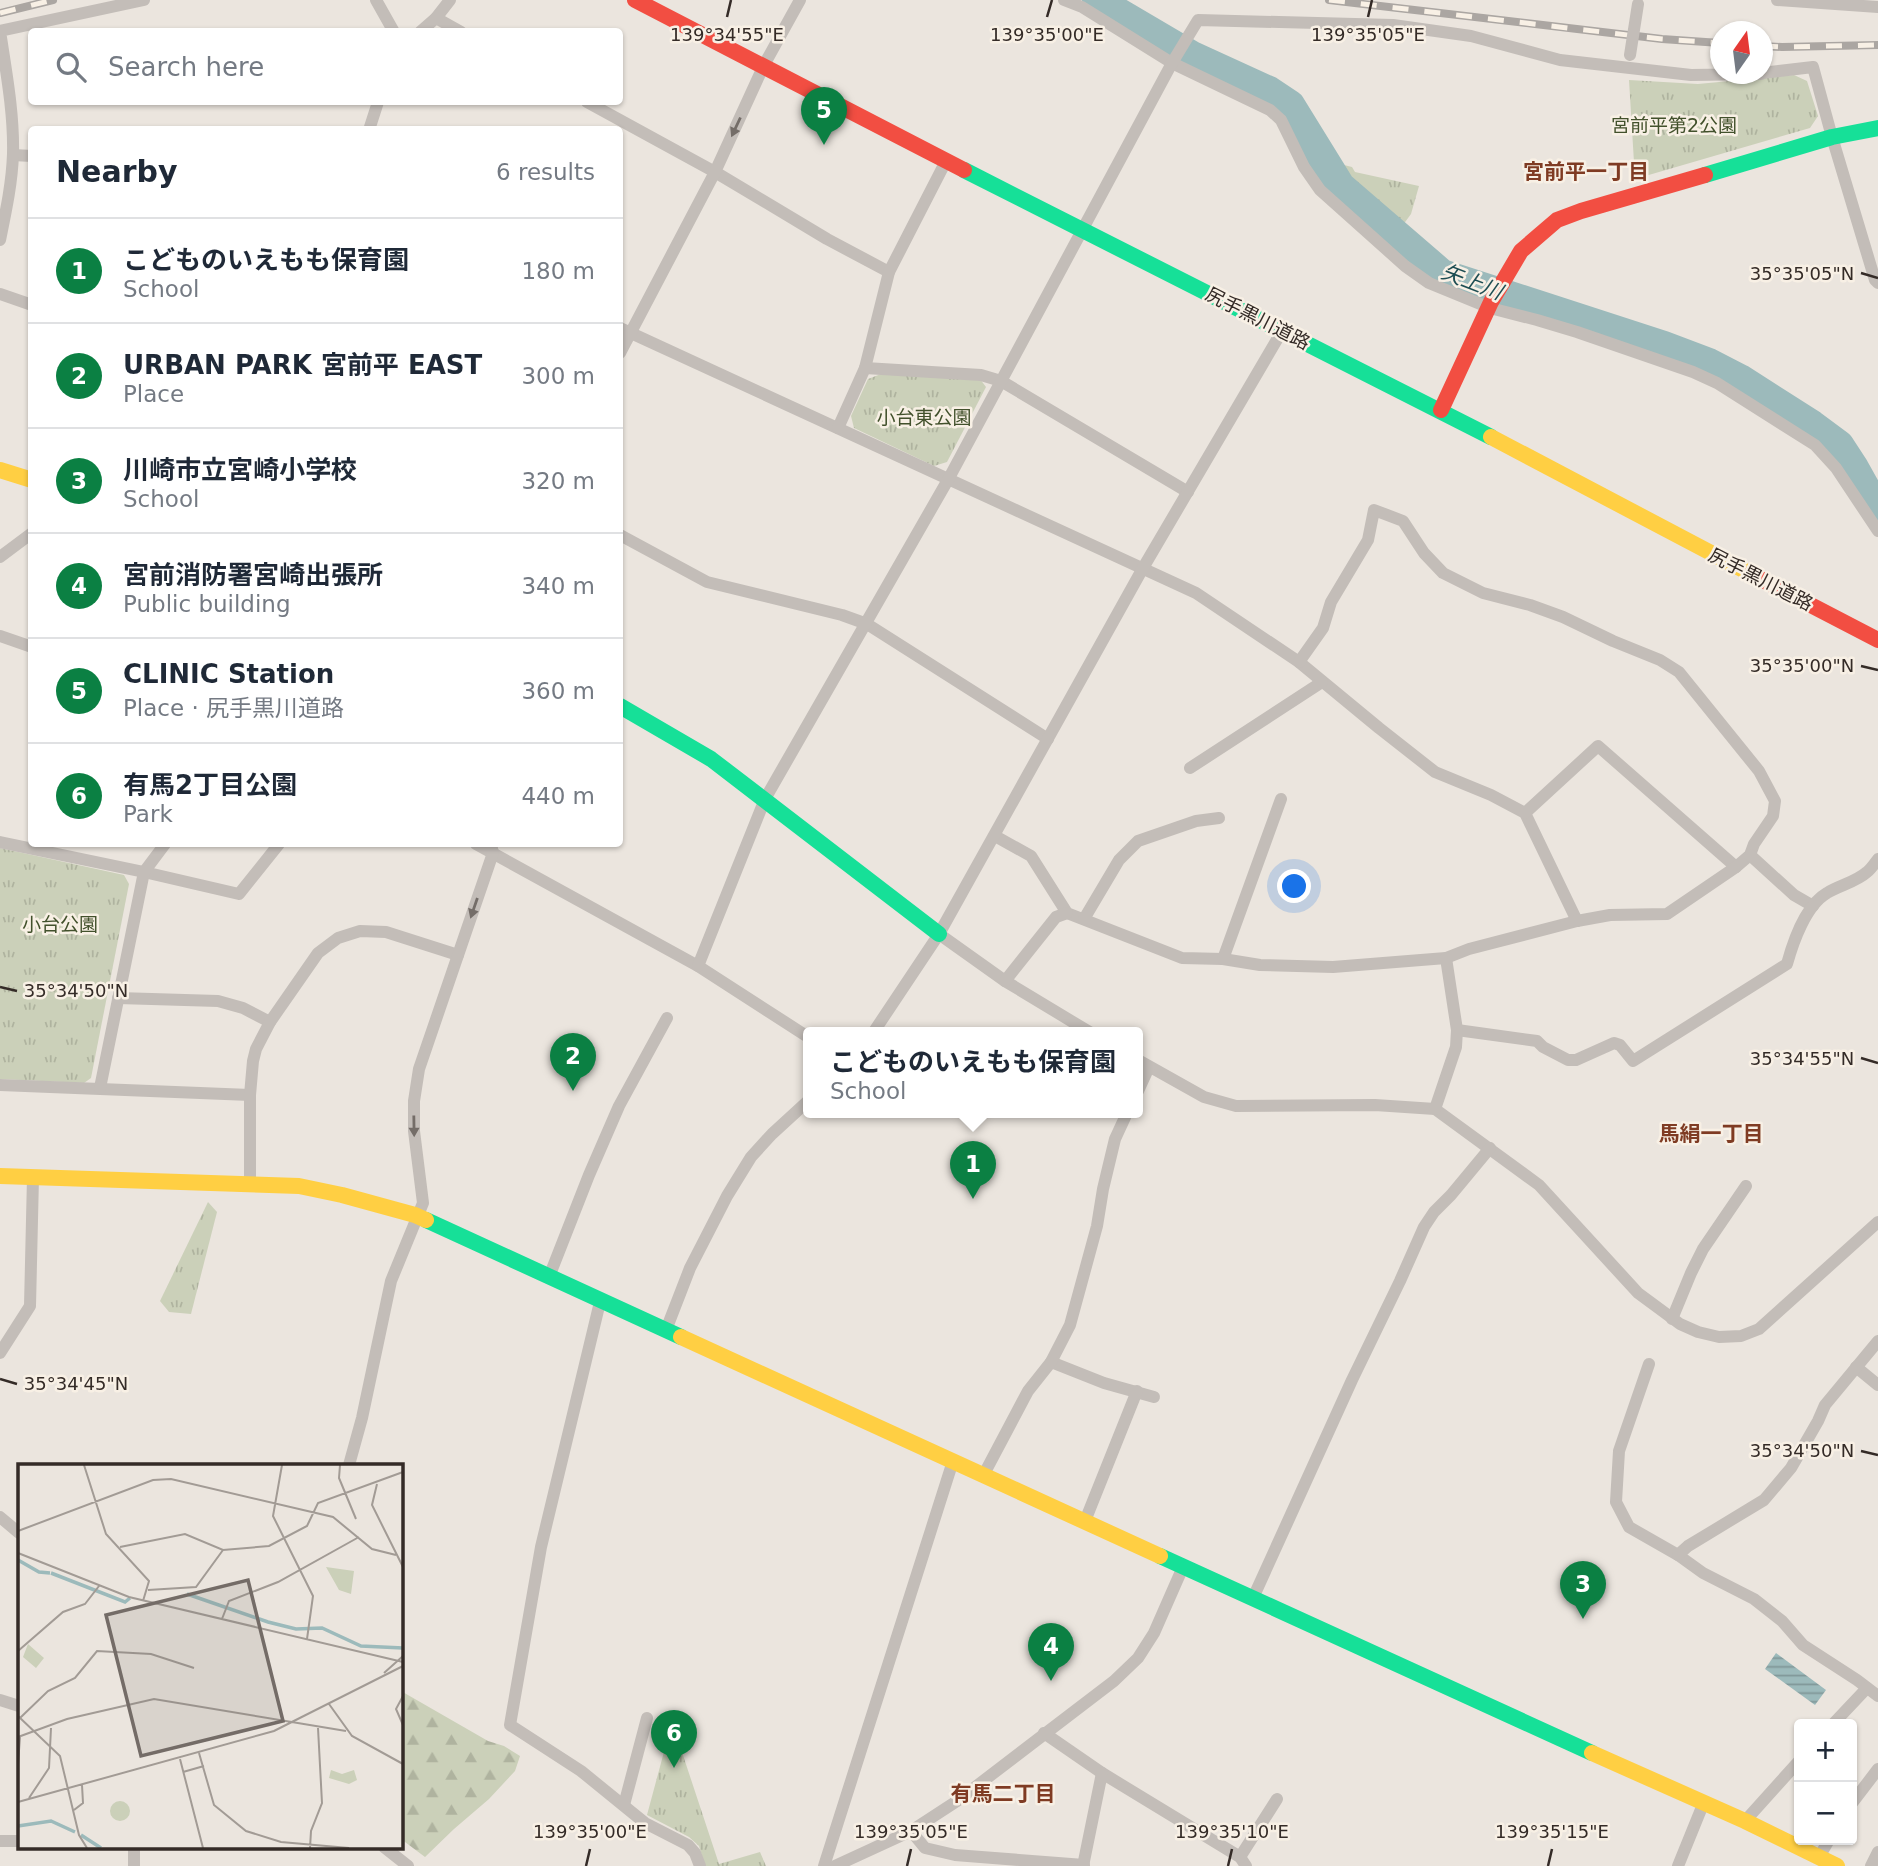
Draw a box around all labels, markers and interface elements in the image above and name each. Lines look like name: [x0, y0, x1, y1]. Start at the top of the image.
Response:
north arrow: [1710, 21, 1773, 84]
text: 139°34'55"E: [670, 24, 784, 45]
text: 139°35'00"E: [990, 24, 1104, 45]
text: 139°35'05"E: [1311, 24, 1425, 45]
search box: [28, 28, 623, 105]
icon: search: [52, 48, 90, 86]
text: Search here: [108, 52, 264, 82]
pin: 5: [801, 87, 847, 145]
park label: 宮前平第2公園: [1611, 114, 1737, 136]
one-way arrow: [730, 117, 741, 137]
text: Nearby: [56, 154, 178, 189]
text: 6 results: [496, 159, 595, 185]
district label: 宮前平一丁目: [1523, 160, 1649, 184]
text: こどものいえもも保育園: [123, 245, 409, 275]
text: 1: [71, 258, 87, 284]
text: 180 m: [521, 258, 595, 284]
water label: 矢上川: [1438, 260, 1508, 305]
text: 35°35'05"N: [1750, 263, 1854, 284]
text: School: [123, 276, 199, 302]
street label: 尻手黒川道路: [1202, 282, 1314, 354]
text: URBAN PARK 宮前平 EAST: [123, 350, 482, 380]
text: 2: [71, 363, 87, 389]
text: 300 m: [521, 363, 595, 389]
text: Place: [123, 381, 184, 407]
park label: 小台東公園: [876, 406, 972, 428]
text: 川崎市立宮崎小学校: [123, 455, 357, 485]
text: 3: [71, 468, 87, 494]
text: 320 m: [521, 468, 595, 494]
text: School: [123, 486, 199, 512]
street label: 尻手黒川道路: [1705, 543, 1817, 615]
text: 宮前消防署宮崎出張所: [123, 560, 383, 590]
text: 4: [71, 573, 87, 599]
text: 340 m: [521, 573, 595, 599]
text: Public building: [123, 591, 291, 617]
text: 35°35'00"N: [1750, 655, 1854, 676]
text: CLINIC Station: [123, 659, 334, 689]
text: 5: [71, 678, 87, 704]
text: 360 m: [521, 678, 595, 704]
text: Place · 尻手黒川道路: [123, 695, 344, 721]
text: 有馬2丁目公園: [123, 770, 297, 800]
text: 6: [71, 783, 87, 809]
text: 440 m: [521, 783, 595, 809]
text: Park: [123, 801, 173, 827]
your location: [1277, 869, 1311, 903]
one-way arrow: [468, 898, 479, 919]
park label: 小台公園: [22, 913, 98, 935]
text: 35°34'50"N: [24, 980, 128, 1001]
popup: [803, 1027, 1143, 1118]
pin: 2: [550, 1033, 596, 1091]
text: こどものいえもも保育園: [830, 1047, 1116, 1077]
text: 35°34'55"N: [1750, 1048, 1854, 1069]
text: School: [830, 1078, 906, 1104]
one-way arrow: [409, 1116, 420, 1138]
district label: 馬絹一丁目: [1659, 1122, 1764, 1146]
pin: 1: [950, 1141, 996, 1199]
text: 35°34'45"N: [24, 1373, 128, 1394]
text: 35°34'50"N: [1750, 1440, 1854, 1461]
inset map: [18, 1464, 402, 1848]
pin: 3: [1560, 1561, 1606, 1619]
pin: 4: [1028, 1623, 1074, 1681]
pin: 6: [651, 1710, 697, 1768]
map controls: [1794, 1719, 1857, 1845]
button: +: [1794, 1719, 1857, 1782]
district label: 有馬二丁目: [951, 1782, 1056, 1806]
button: −: [1794, 1782, 1857, 1845]
text: 139°35'00"E: [533, 1821, 647, 1842]
text: 139°35'05"E: [854, 1821, 968, 1842]
text: 139°35'10"E: [1175, 1821, 1289, 1842]
text: 139°35'15"E: [1495, 1821, 1609, 1842]

